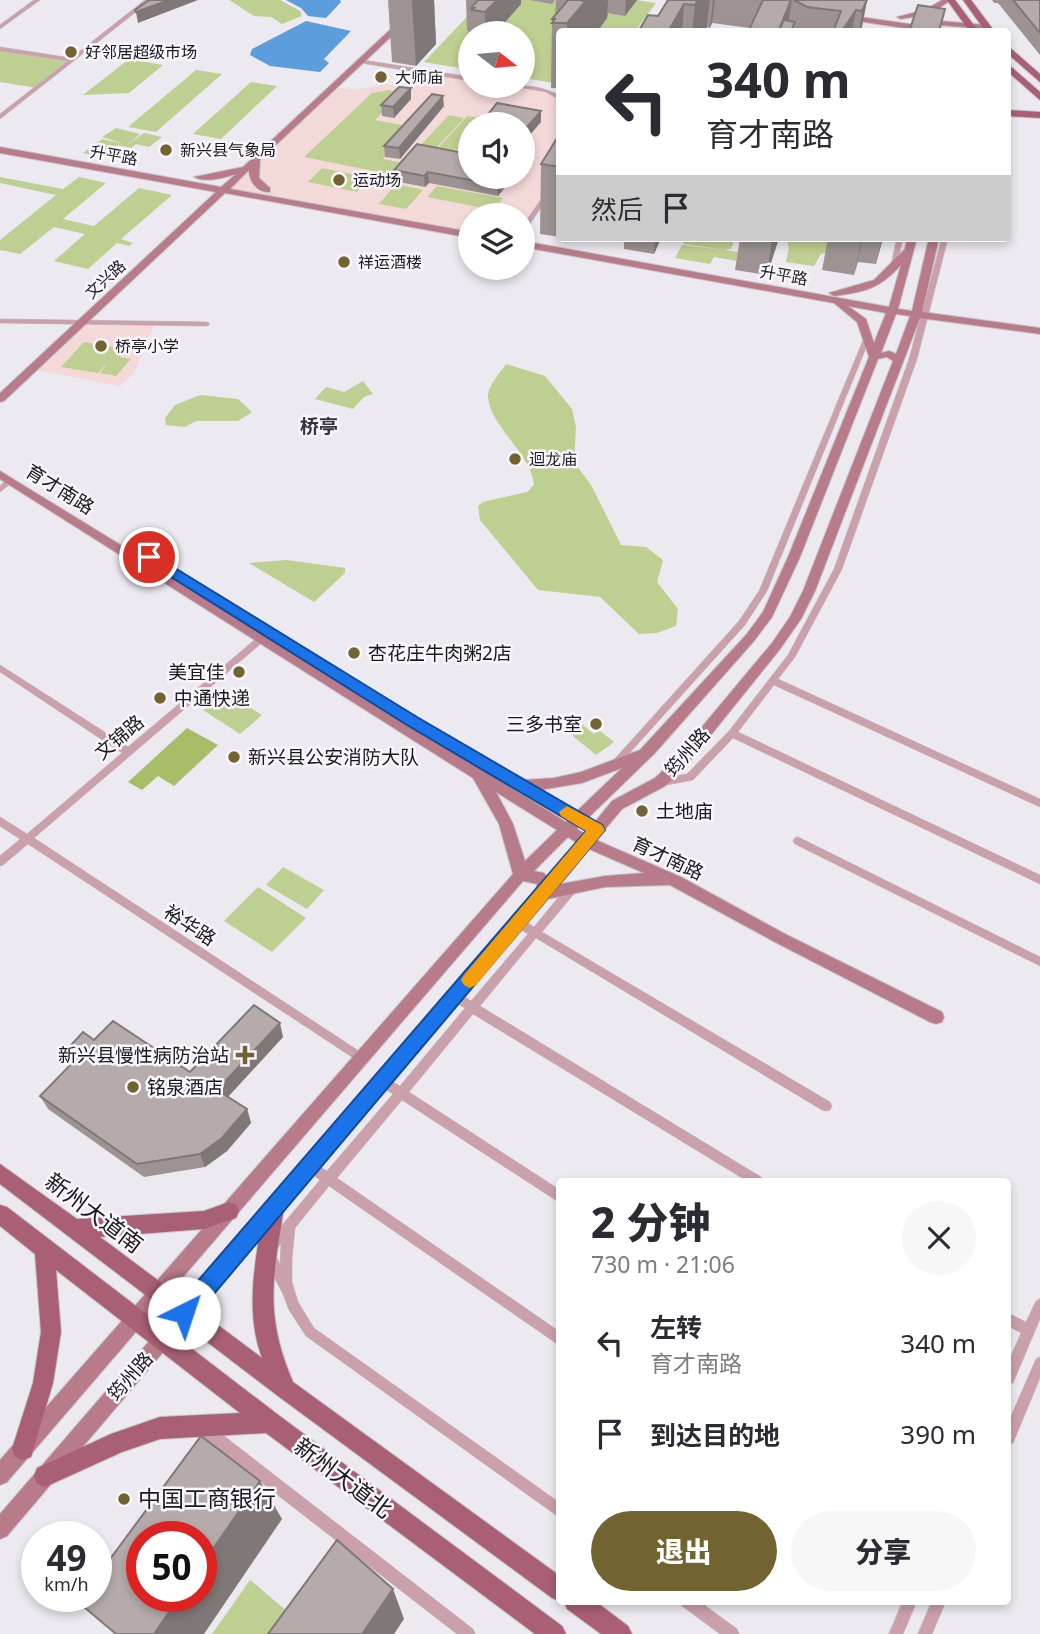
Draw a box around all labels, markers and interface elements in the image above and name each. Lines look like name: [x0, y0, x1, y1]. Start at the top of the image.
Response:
north arrow: [458, 21, 536, 98]
map controls: [458, 21, 535, 280]
place label: 好邻居超级市场: [85, 41, 197, 63]
marker: 好邻居超级市场: [63, 44, 79, 60]
text: 340 m: [706, 46, 851, 112]
icon: left: [591, 56, 682, 147]
place label: 大师庙: [395, 66, 443, 88]
marker: 大师庙: [373, 69, 389, 85]
button: sound: [458, 112, 535, 189]
text: 育才南路: [706, 112, 834, 155]
place label: 新兴县气象局: [180, 139, 276, 161]
street label: 升平路: [88, 140, 140, 170]
marker: 新兴县气象局: [158, 142, 174, 158]
place label: 运动场: [353, 169, 401, 191]
marker: 运动场: [331, 172, 347, 188]
icon: arrive: [657, 189, 695, 227]
text: 然后: [591, 191, 643, 227]
button: layers: [458, 203, 535, 280]
place label: 祥运酒楼: [358, 251, 422, 273]
marker: 祥运酒楼: [336, 254, 352, 270]
street label: 文兴路: [80, 255, 130, 303]
street label: 升平路: [758, 260, 810, 290]
place label: 桥亭小学: [115, 335, 179, 357]
marker: 桥亭小学: [93, 338, 109, 354]
district label: 桥亭: [300, 413, 338, 439]
place label: 迴龙庙: [529, 448, 577, 470]
marker: 迴龙庙: [507, 451, 523, 467]
street label: 育才南路: [21, 458, 99, 520]
pin: [119, 527, 179, 587]
icon: arrive: [130, 538, 168, 576]
place label: 杏花庄牛肉粥2店: [368, 640, 512, 666]
marker: 杏花庄牛肉粥2店: [346, 645, 362, 661]
place label: 美宜佳: [168, 659, 225, 685]
marker: 美宜佳: [231, 664, 247, 680]
place label: 中通快递: [174, 685, 250, 711]
marker: 中通快递: [152, 690, 168, 706]
street label: 文锦路: [89, 709, 149, 765]
place label: 三多书室: [506, 711, 582, 737]
marker: 三多书室: [588, 716, 604, 732]
street label: 筠州路: [658, 722, 716, 782]
place label: 新兴县公安消防大队: [248, 744, 419, 770]
marker: 新兴县公安消防大队: [226, 749, 242, 765]
place label: 土地庙: [656, 798, 713, 824]
marker: 土地庙: [634, 803, 650, 819]
street label: 育才南路: [628, 830, 708, 886]
street label: 裕华路: [159, 899, 221, 951]
place label: 新兴县慢性病防治站: [58, 1042, 229, 1068]
marker: 新兴县慢性病防治站: [235, 1045, 255, 1065]
place label: 铭泉酒店: [147, 1074, 223, 1100]
marker: 铭泉酒店: [125, 1079, 141, 1095]
street label: 新州大道南: [39, 1165, 150, 1260]
text: 2 分钟: [591, 1193, 710, 1250]
button: close: [902, 1201, 976, 1275]
text: 730 m · 21:06: [591, 1248, 735, 1280]
position arrow: [147, 1276, 221, 1350]
text: 左转: [650, 1309, 702, 1345]
icon: left: [591, 1324, 629, 1362]
text: 340 m: [900, 1325, 976, 1361]
street label: 筠州路: [101, 1346, 159, 1406]
text: 育才南路: [650, 1347, 742, 1379]
icon: arrive: [591, 1415, 629, 1453]
text: 390 m: [900, 1416, 976, 1452]
text: 到达目的地: [650, 1417, 780, 1453]
street label: 新州大道北: [288, 1430, 399, 1525]
place label: 中国工商银行: [138, 1482, 276, 1514]
marker: 中国工商银行: [116, 1491, 132, 1507]
button: 退出: [591, 1511, 777, 1591]
button: 分享: [791, 1511, 976, 1591]
speed limit sign: 50: [126, 1521, 217, 1612]
text: 49: [46, 1534, 87, 1581]
text: km/h: [44, 1572, 89, 1596]

